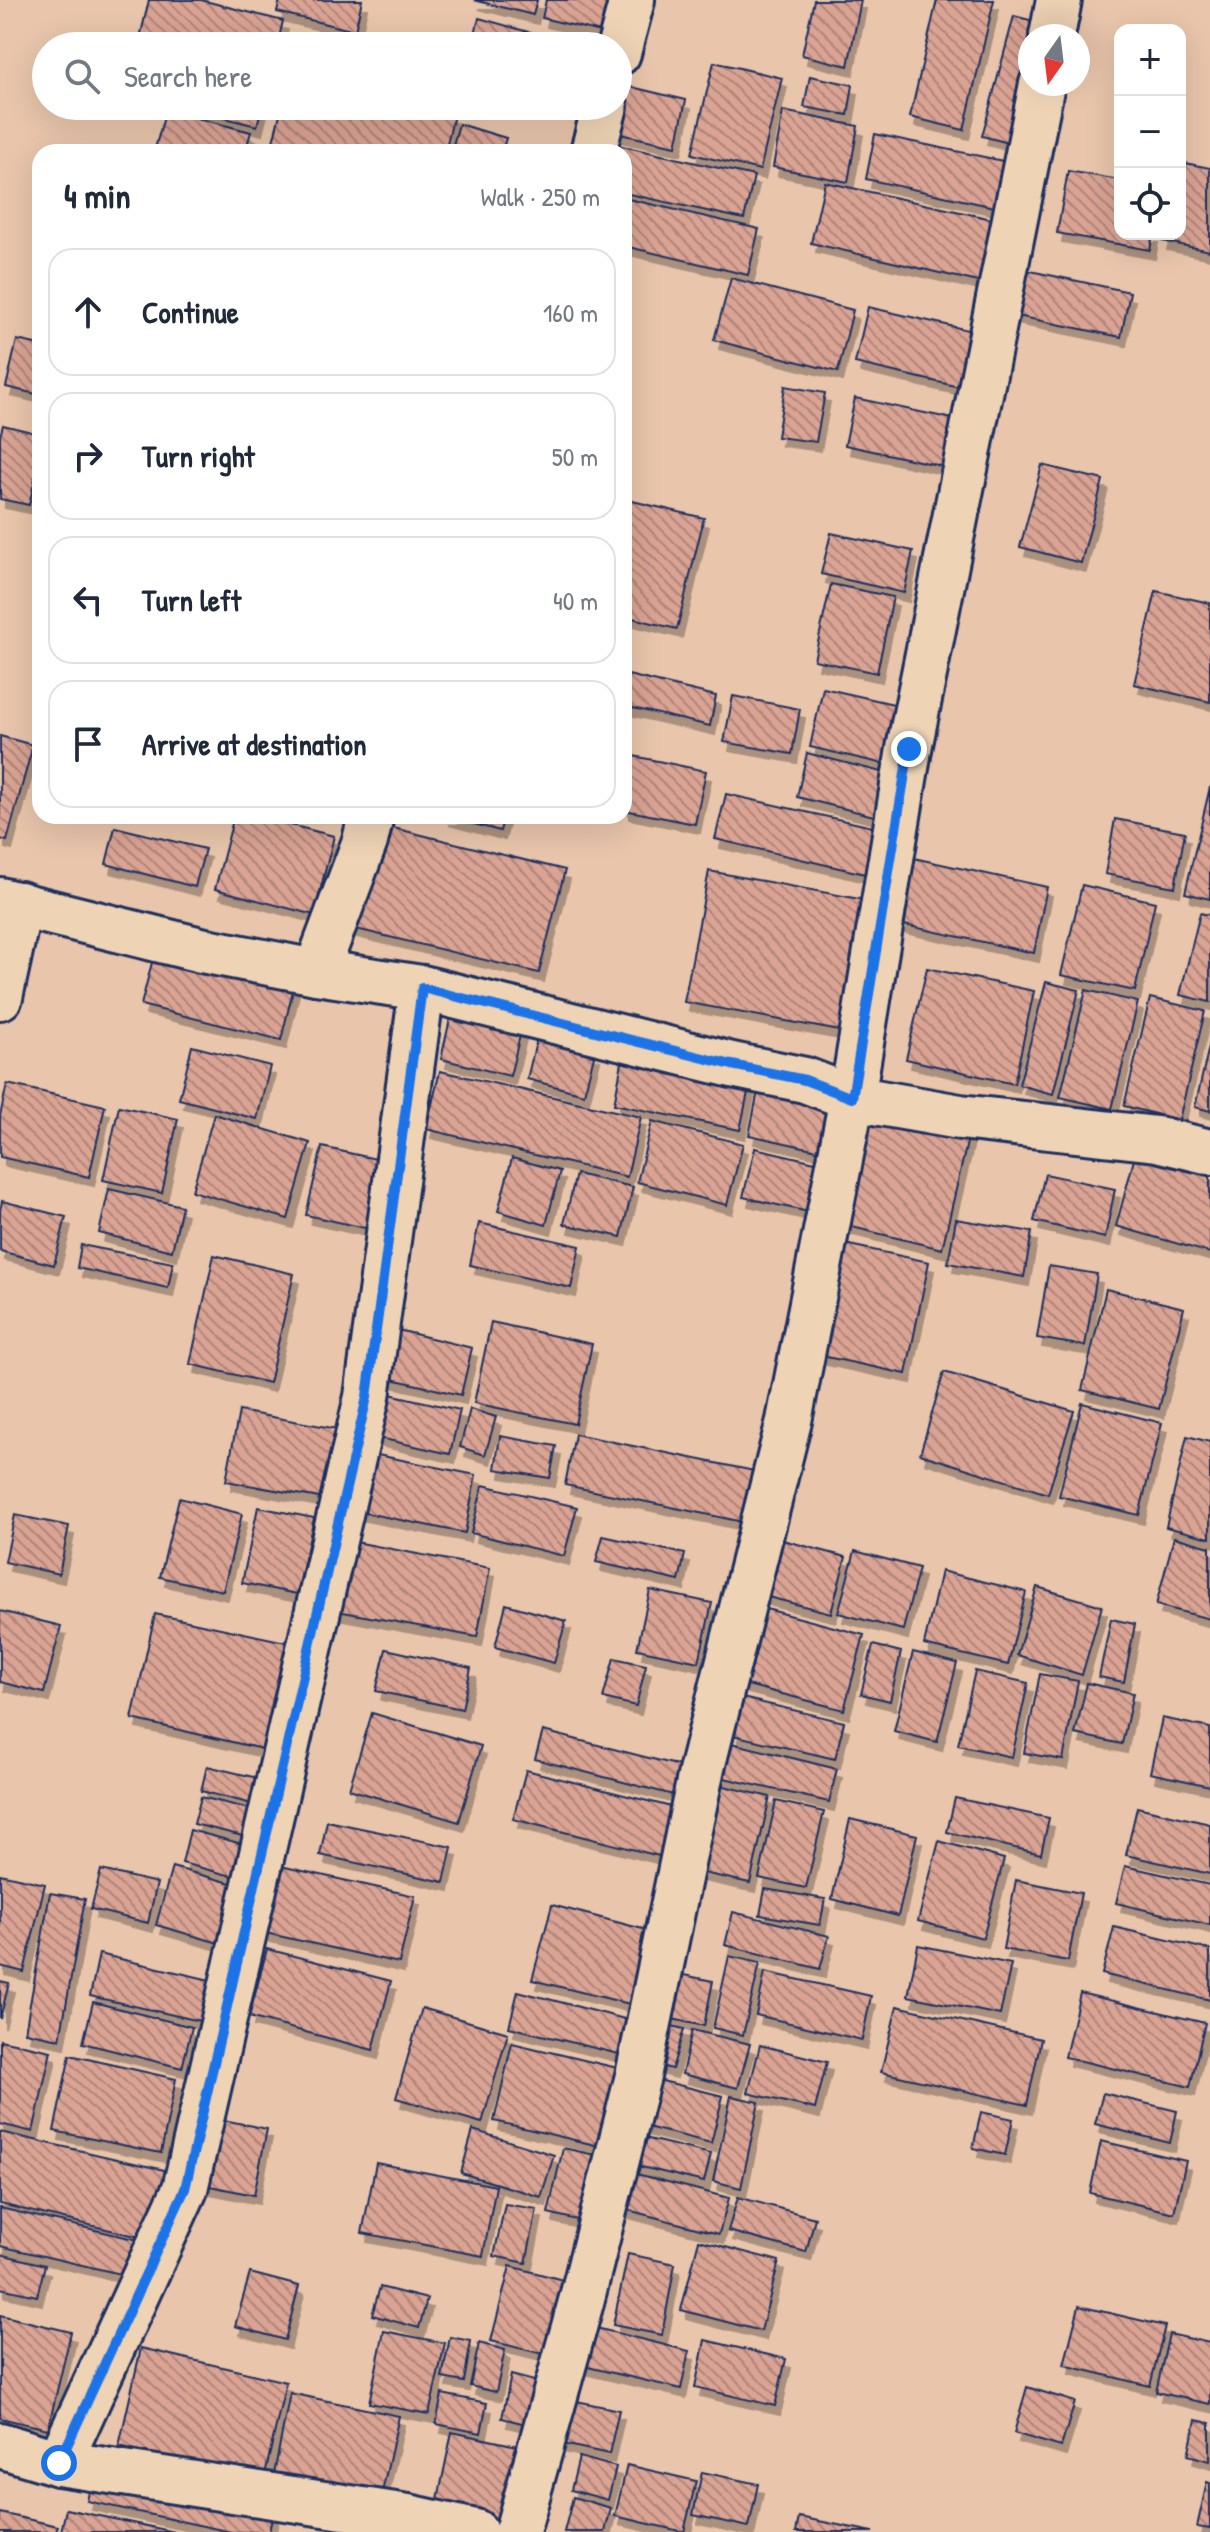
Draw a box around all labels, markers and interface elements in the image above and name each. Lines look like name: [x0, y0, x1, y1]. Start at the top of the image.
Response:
north arrow: [1018, 24, 1090, 96]
map controls: [1114, 24, 1186, 240]
button: +: [1114, 24, 1186, 96]
search box: [32, 32, 632, 120]
icon: search: [60, 54, 104, 98]
text: Search here: [124, 56, 252, 96]
button: −: [1114, 96, 1186, 168]
button: locate: [1114, 168, 1186, 240]
text: 4 min: [64, 173, 131, 219]
text: Walk · 250 m: [480, 179, 600, 214]
icon: ahead: [66, 290, 110, 334]
text: Continue: [142, 292, 239, 332]
text: 160 m: [543, 295, 598, 330]
icon: right: [66, 434, 110, 478]
text: Turn right: [142, 436, 255, 476]
text: 50 m: [552, 439, 598, 474]
icon: left: [66, 578, 110, 622]
text: Turn left: [142, 580, 241, 620]
text: 40 m: [553, 583, 598, 618]
icon: arrive: [66, 722, 110, 766]
text: Arrive at destination: [142, 724, 367, 764]
route end: [891, 731, 927, 767]
route start: [41, 2445, 77, 2481]

